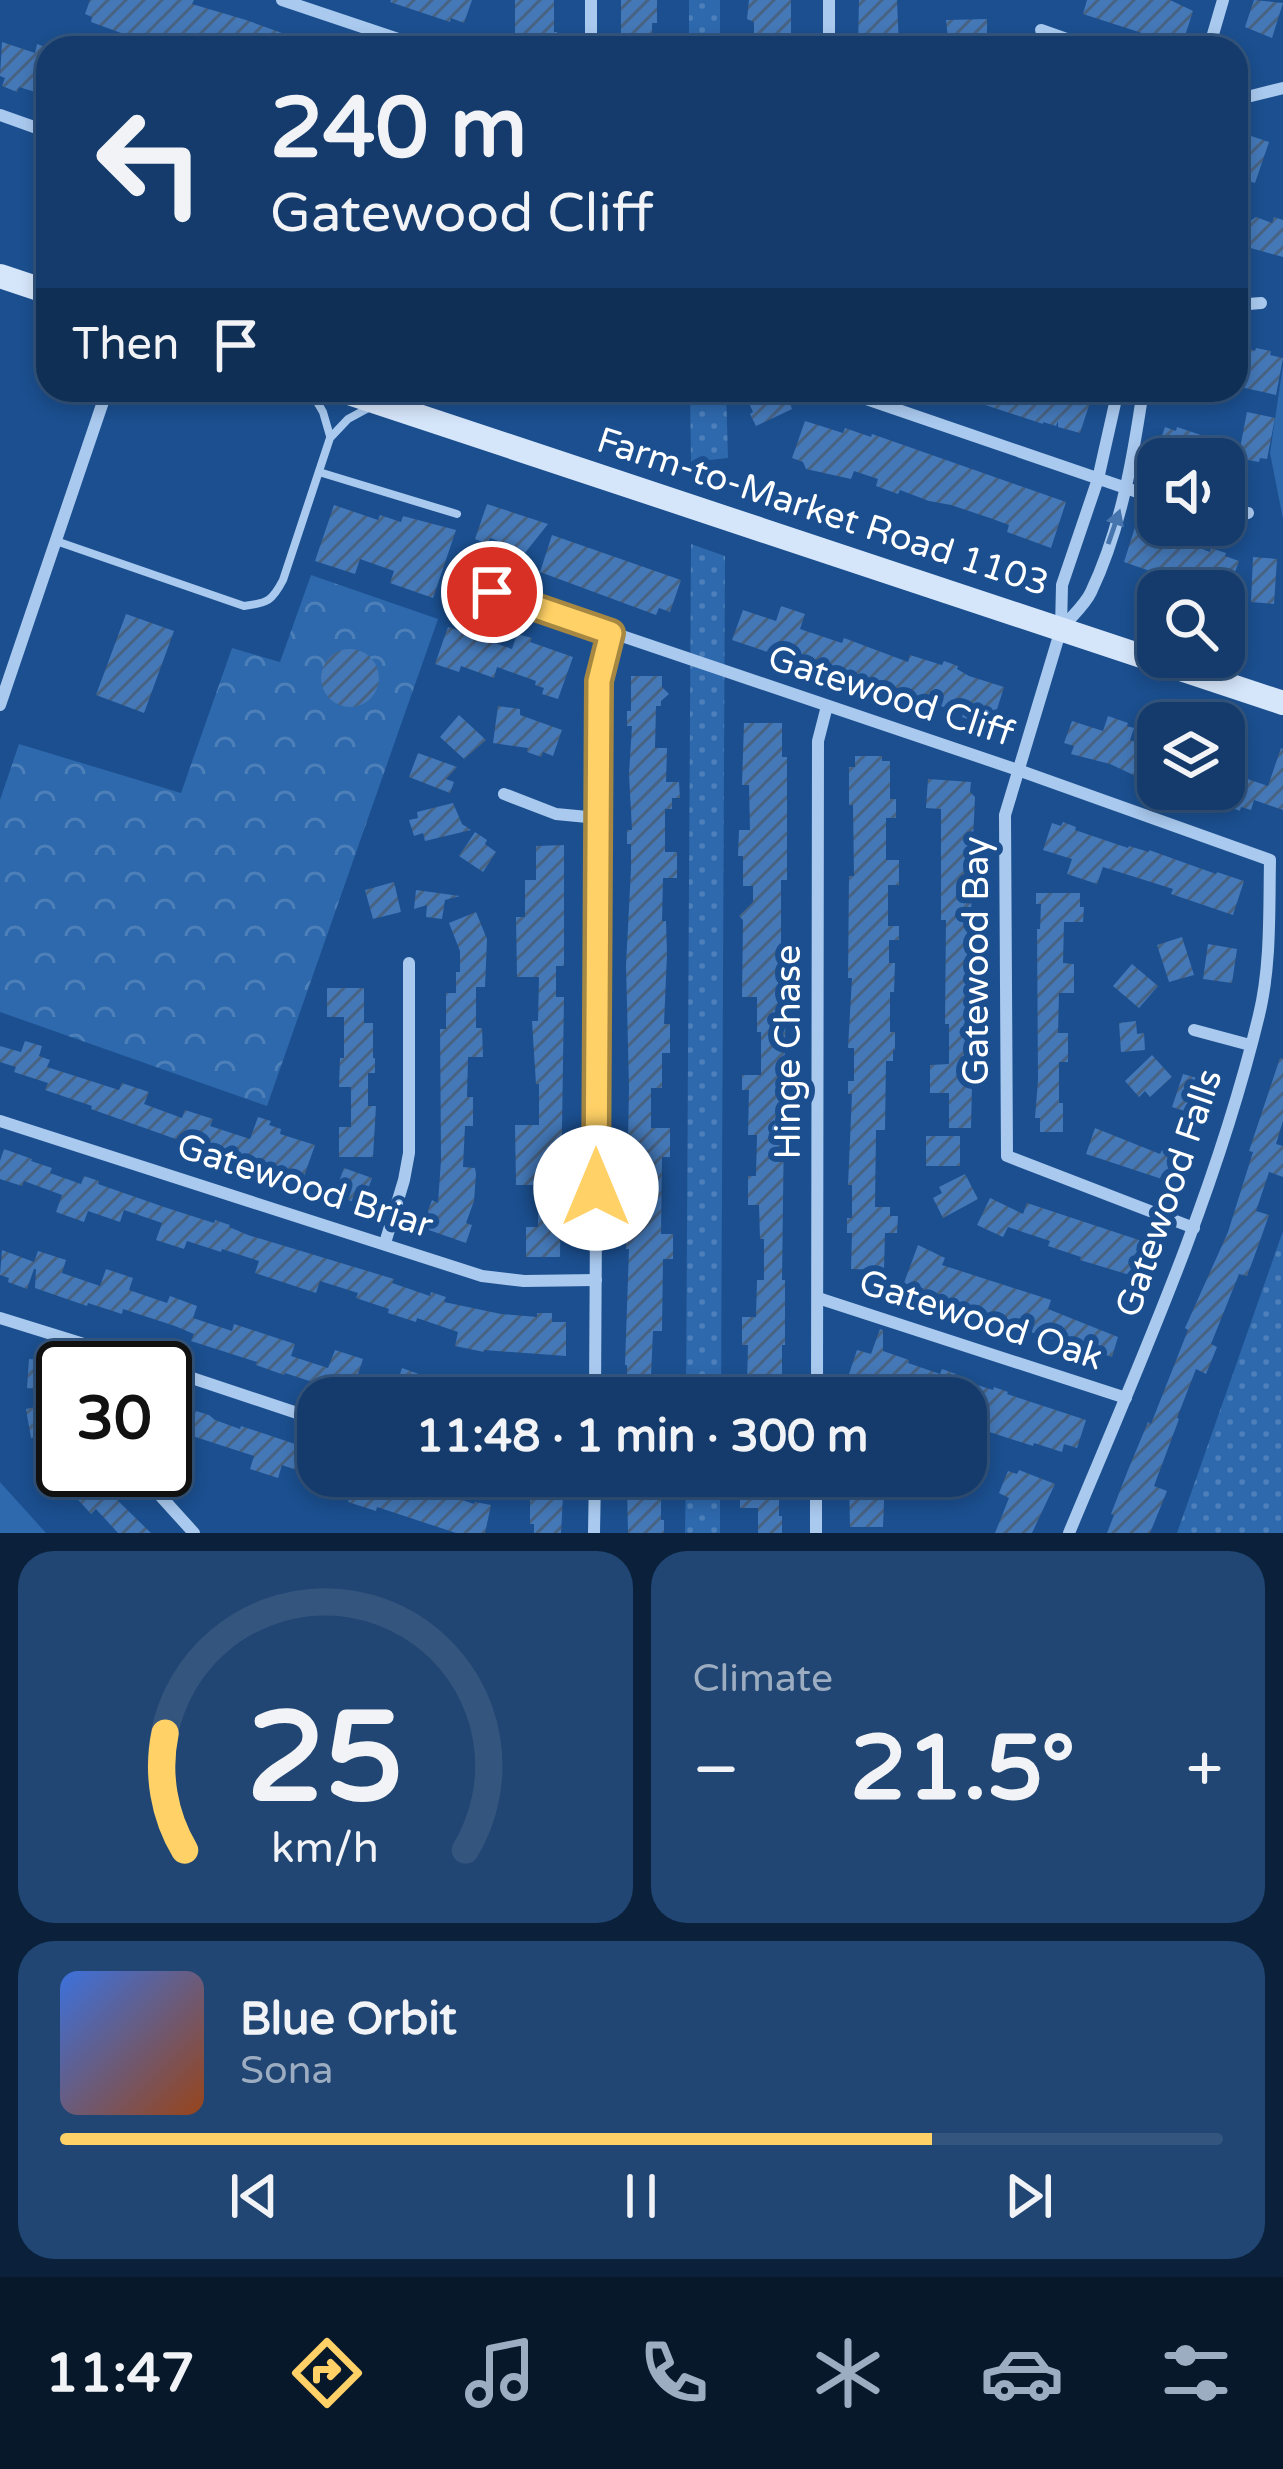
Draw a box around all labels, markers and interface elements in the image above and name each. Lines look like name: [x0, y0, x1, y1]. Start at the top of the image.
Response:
text: 240 m: [270, 79, 527, 180]
icon: left: [72, 84, 228, 240]
text: Gatewood Cliff: [270, 181, 654, 246]
icon: arrive: [203, 312, 269, 378]
text: Then: [72, 318, 179, 372]
street label: Farm-to-Market Road 1103: [592, 419, 1054, 605]
map controls: [1137, 438, 1245, 810]
button: sound: [1137, 438, 1245, 546]
one-way arrow: [1106, 509, 1124, 545]
pin: [441, 541, 543, 643]
icon: arrive: [459, 559, 525, 625]
button: search: [1137, 570, 1245, 678]
street label: Gatewood Cliff: [763, 636, 1019, 756]
button: layers: [1137, 702, 1245, 810]
street label: Gatewood Bay: [955, 836, 998, 1086]
street label: Hinge Chase: [767, 945, 810, 1160]
street label: Gatewood Falls: [1106, 1063, 1232, 1323]
street label: Gatewood Briar: [172, 1124, 438, 1248]
position arrow: [533, 1125, 659, 1251]
street label: Gatewood Oak: [854, 1260, 1108, 1380]
speed limit sign: 30: [36, 1341, 192, 1497]
text: 11:48 · 1 min · 300 m: [416, 1410, 868, 1464]
text: Climate: [693, 1655, 833, 1702]
text: 25: [247, 1684, 404, 1835]
text: 21.5°: [850, 1715, 1075, 1824]
text: −: [693, 1730, 740, 1810]
text: +: [1186, 1730, 1223, 1810]
text: km/h: [271, 1823, 379, 1874]
text: Blue Orbit: [240, 1993, 457, 2047]
text: Sona: [240, 2047, 333, 2094]
icon: previous: [221, 2163, 287, 2229]
icon: pause: [608, 2163, 674, 2229]
icon: next: [996, 2163, 1062, 2229]
icon: directions: [285, 2331, 369, 2415]
icon: music: [458, 2331, 542, 2415]
icon: phone: [632, 2331, 716, 2415]
icon: climate: [806, 2331, 890, 2415]
icon: car: [980, 2331, 1064, 2415]
icon: filters: [1154, 2331, 1238, 2415]
text: 11:47: [45, 2341, 195, 2406]

